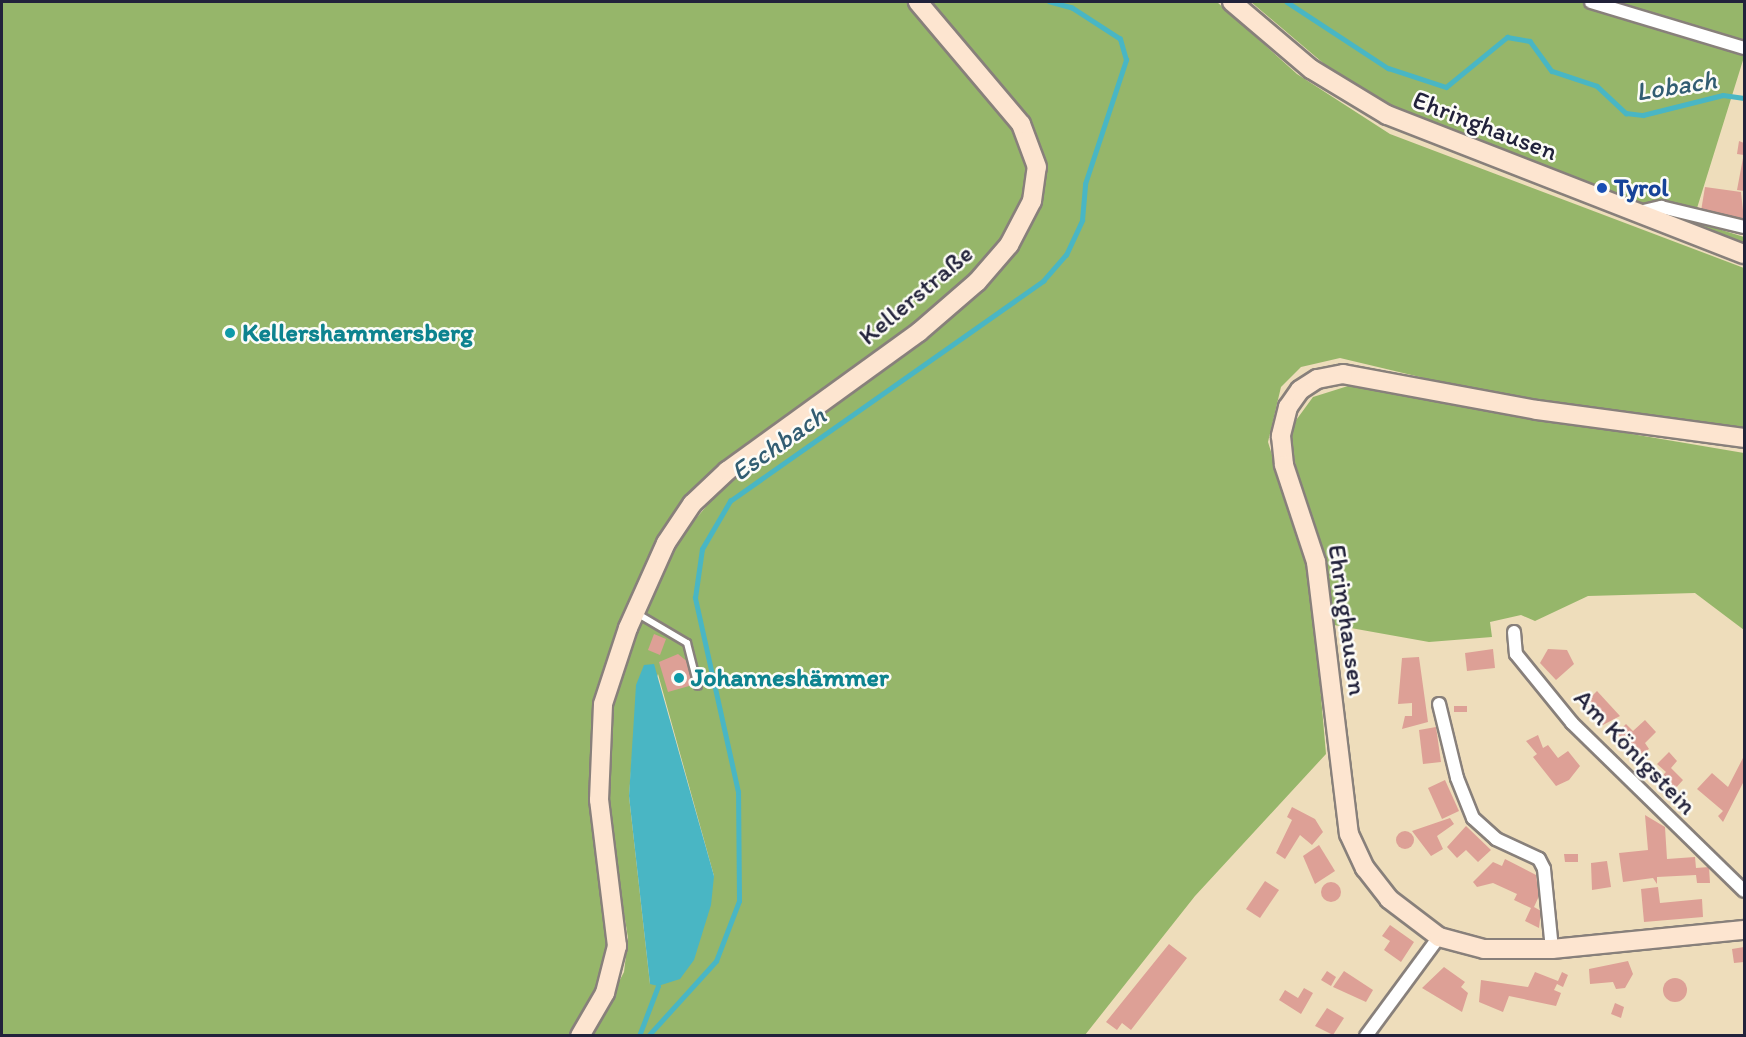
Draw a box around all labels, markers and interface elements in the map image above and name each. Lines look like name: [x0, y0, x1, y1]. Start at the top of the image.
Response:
water label: Lobach: [1633, 63, 1719, 107]
street label: Ehringhausen: [1408, 84, 1562, 168]
place label: Tyrol: [1614, 172, 1669, 204]
marker: Tyrol: [1595, 181, 1609, 195]
street label: Kellerstraße: [852, 238, 980, 352]
place label: Kellershammersberg: [242, 317, 473, 349]
marker: Kellershammersberg: [223, 326, 237, 340]
water label: Eschbach: [724, 399, 832, 487]
street label: Ehringhausen: [1321, 542, 1373, 698]
place label: Johanneshämmer: [691, 662, 889, 694]
marker: Johanneshämmer: [672, 671, 686, 685]
street label: Am Königstein: [1567, 683, 1703, 821]

